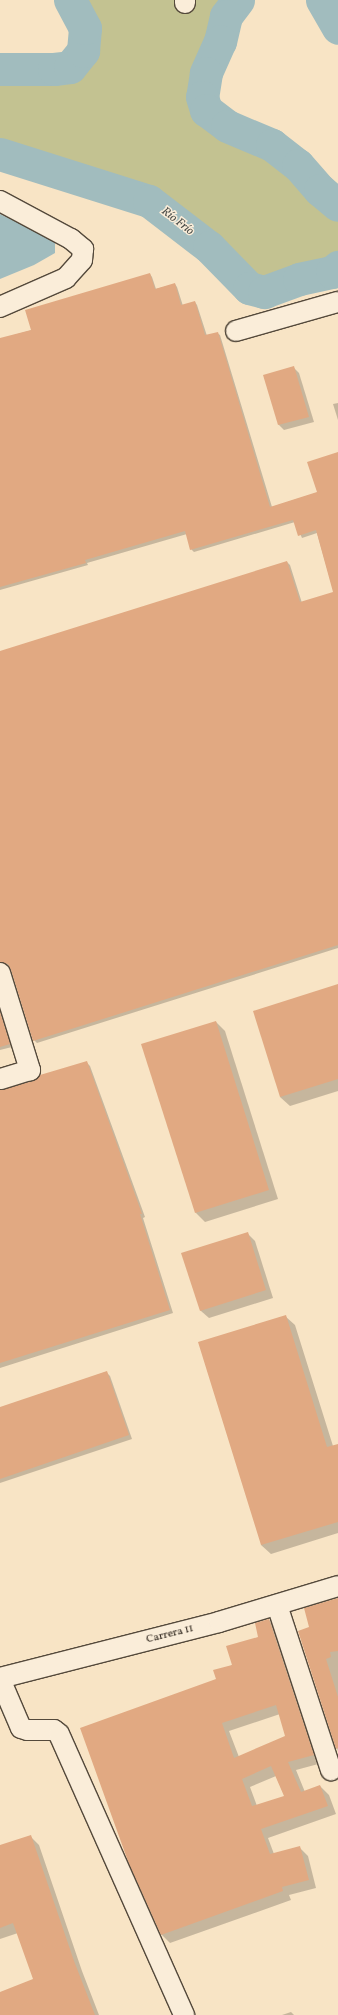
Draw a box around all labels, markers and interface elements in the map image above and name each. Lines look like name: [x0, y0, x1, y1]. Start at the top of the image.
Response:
water label: Río Frío: [158, 205, 196, 239]
street label: Carrera 11: [145, 1623, 195, 1647]

